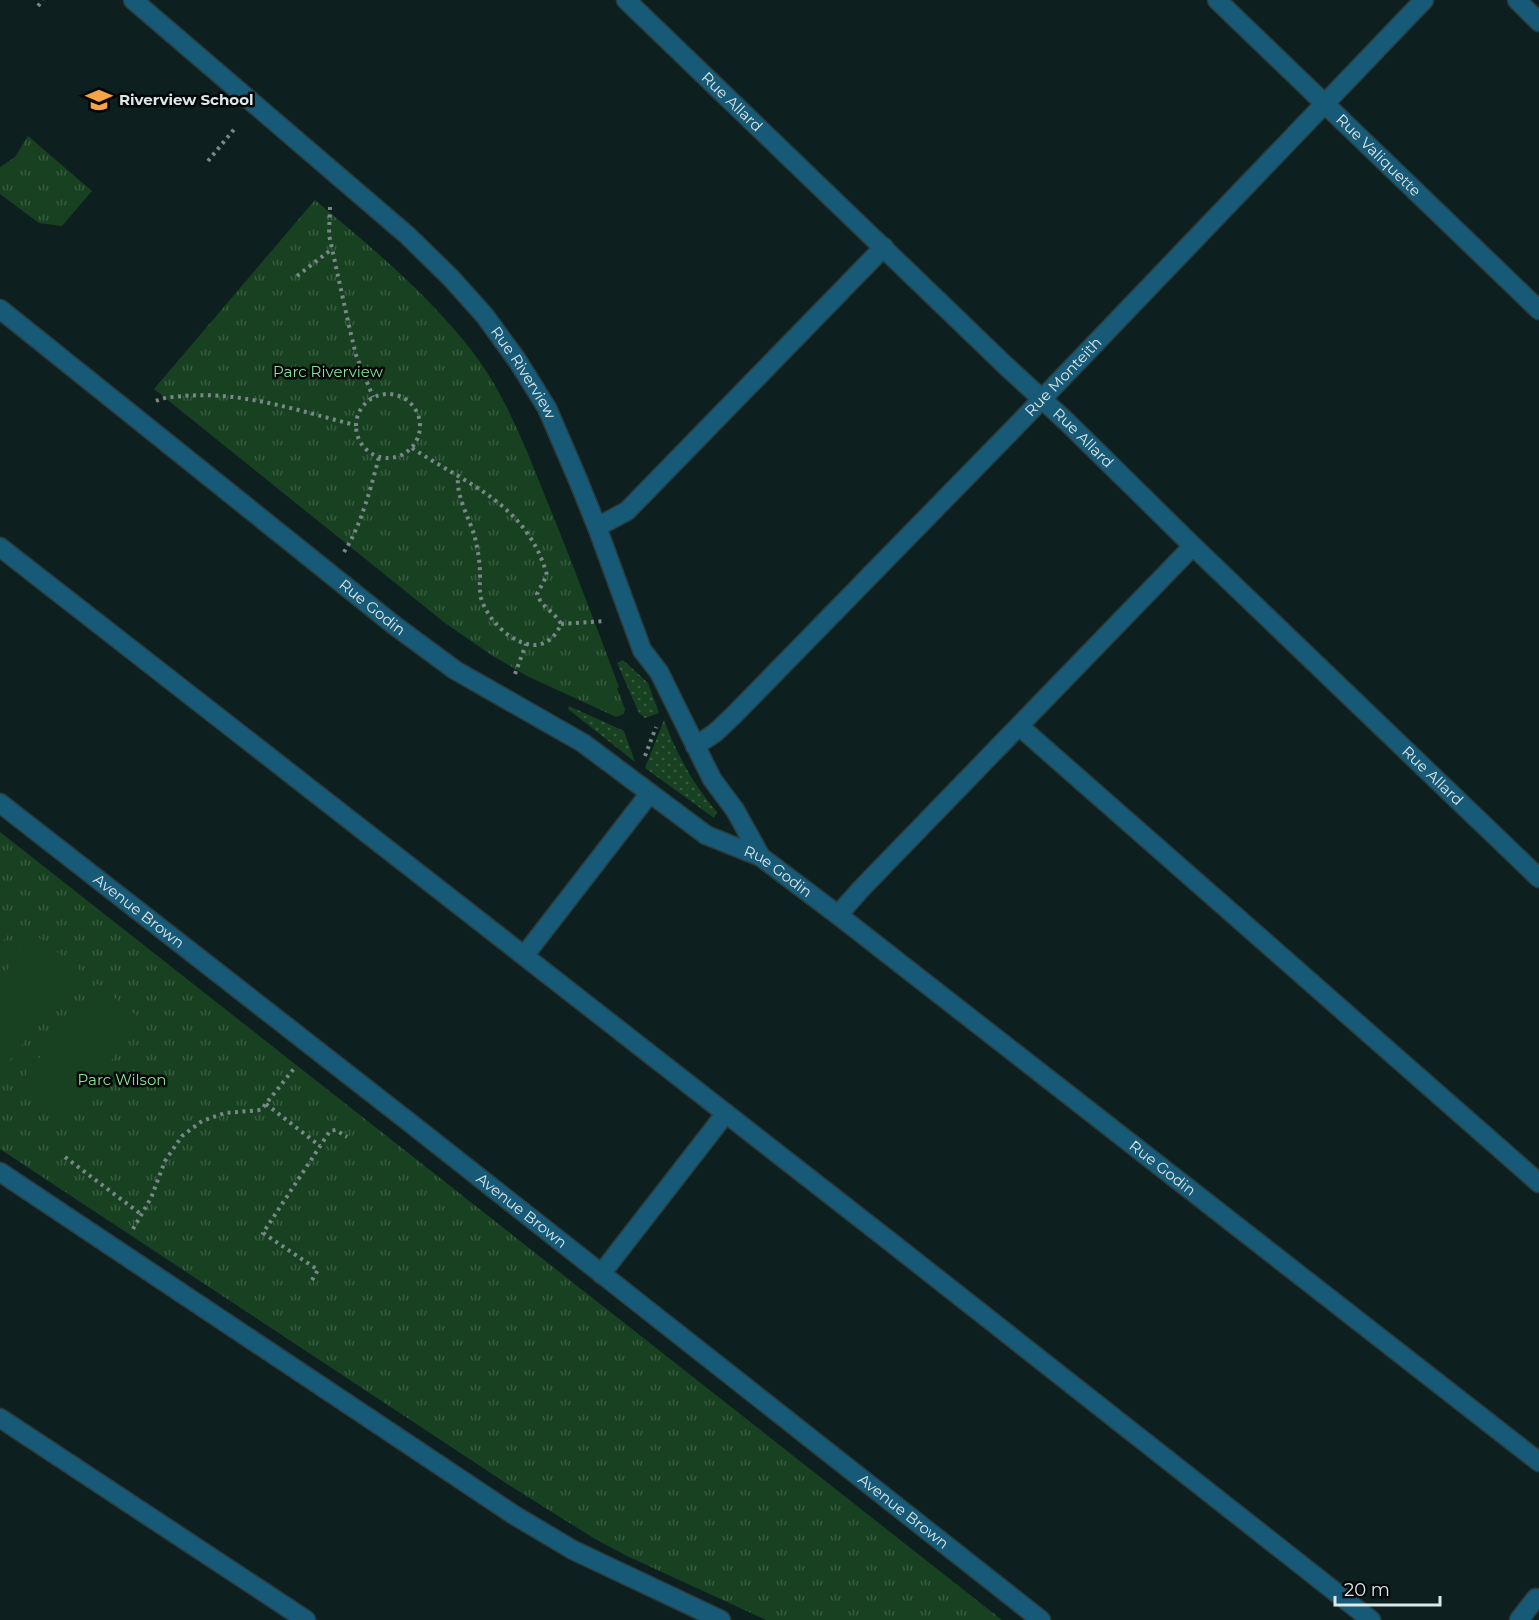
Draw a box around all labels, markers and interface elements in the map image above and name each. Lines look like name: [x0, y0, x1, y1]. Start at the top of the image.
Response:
street label: Rue Allard: [698, 68, 767, 135]
school or university icon: Riverview School: [84, 85, 114, 115]
place label: Riverview School: [119, 90, 254, 109]
street label: Rue Valiquette: [1332, 110, 1425, 200]
street label: Rue Riverview: [487, 323, 561, 422]
street label: Rue Monteith: [1020, 333, 1105, 420]
park label: Parc Riverview: [273, 362, 384, 381]
street label: Rue Allard: [1049, 404, 1118, 472]
street label: Rue Godin: [336, 575, 409, 639]
street label: Rue Allard: [1398, 742, 1467, 809]
street label: Rue Godin: [741, 841, 816, 901]
street label: Avenue Brown: [90, 869, 188, 952]
park label: Parc Wilson: [78, 1070, 166, 1089]
street label: Rue Godin: [1126, 1136, 1200, 1200]
street label: Avenue Brown: [473, 1169, 571, 1252]
street label: Avenue Brown: [854, 1470, 953, 1553]
scale bar: [1335, 1569, 1440, 1607]
text: 20 m: [1344, 1579, 1390, 1601]

